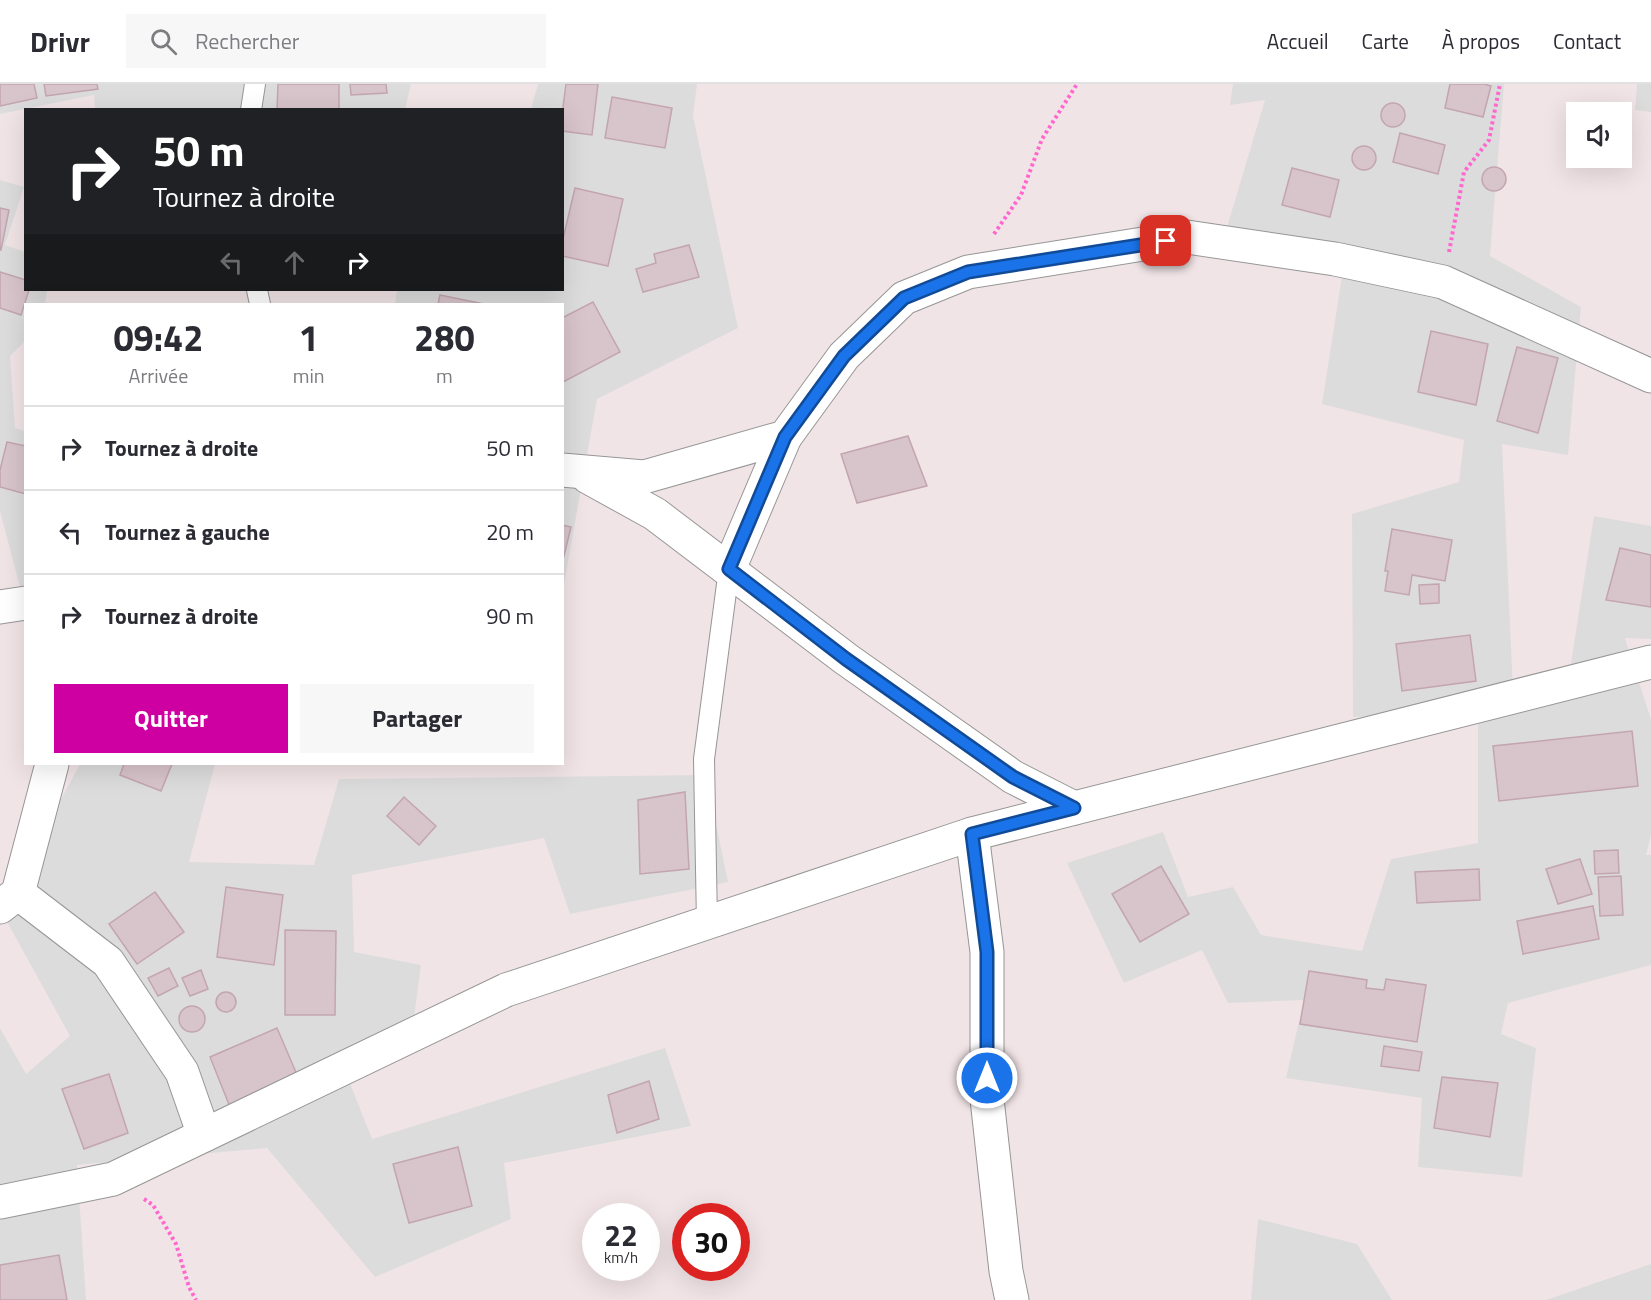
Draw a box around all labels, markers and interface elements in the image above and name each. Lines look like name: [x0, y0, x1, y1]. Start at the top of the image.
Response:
search box: [126, 14, 546, 68]
text: Drivr: [30, 20, 90, 63]
text: Rechercher: [195, 24, 299, 58]
icon: search: [147, 25, 180, 58]
text: Accueil: [1267, 25, 1329, 57]
text: Carte: [1362, 25, 1409, 57]
text: À propos: [1442, 25, 1520, 57]
text: Contact: [1553, 25, 1621, 57]
map controls: [1566, 102, 1632, 168]
button: sound: [1566, 102, 1632, 168]
text: 50 m: [153, 118, 245, 182]
icon: right: [54, 132, 132, 210]
text: Tournez à droite: [153, 176, 335, 217]
pin: [1140, 215, 1191, 266]
icon: arrive: [1149, 224, 1182, 257]
icon: left: [215, 246, 248, 279]
icon: ahead: [278, 246, 311, 279]
icon: right: [341, 246, 374, 279]
text: 09:42: [113, 310, 203, 365]
text: 1: [299, 310, 319, 365]
text: 280: [414, 310, 475, 365]
text: Arrivée: [128, 360, 188, 391]
text: min: [293, 360, 325, 391]
text: m: [436, 360, 453, 391]
text: Tournez à droite: [105, 431, 258, 465]
text: 50 m: [486, 431, 534, 465]
icon: right: [54, 432, 87, 465]
text: Tournez à gauche: [105, 515, 270, 549]
text: 20 m: [486, 515, 534, 549]
icon: left: [54, 516, 87, 549]
text: Tournez à droite: [105, 599, 258, 633]
text: 90 m: [486, 599, 534, 633]
icon: right: [54, 600, 87, 633]
button: Quitter: [54, 684, 288, 753]
button: Partager: [300, 684, 534, 753]
position arrow: [955, 1046, 1019, 1110]
speed limit sign: 30: [672, 1203, 750, 1281]
text: 22: [604, 1212, 638, 1258]
text: km/h: [604, 1246, 638, 1269]

